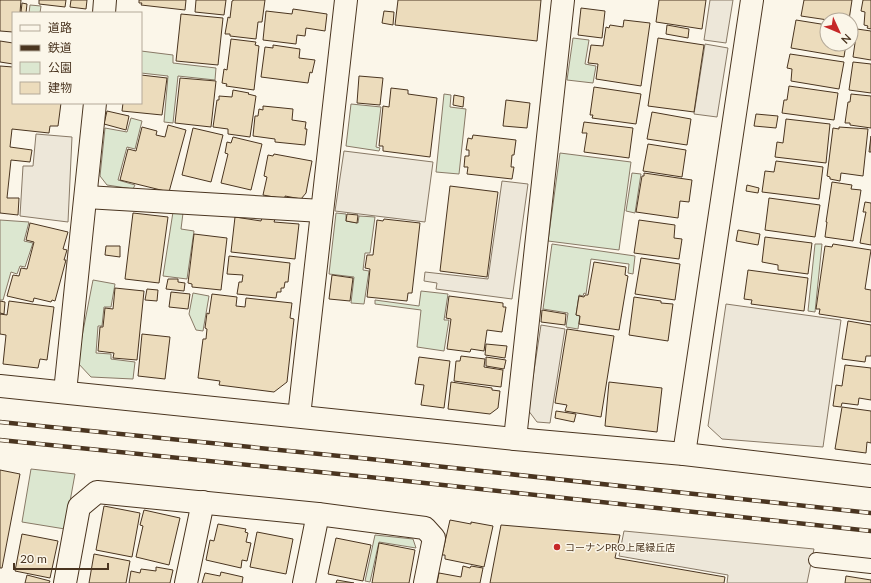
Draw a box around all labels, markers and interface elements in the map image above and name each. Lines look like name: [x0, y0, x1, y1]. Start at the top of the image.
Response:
legend: [12, 12, 142, 104]
north arrow: [819, 12, 859, 52]
text: 道路: [48, 20, 72, 35]
text: N: [839, 32, 854, 47]
text: 鉄道: [48, 40, 72, 55]
text: 公園: [48, 60, 72, 75]
text: 建物: [48, 80, 72, 95]
place label: コーナンPRO上尾緑丘店: [565, 541, 675, 553]
marker: コーナンPRO上尾緑丘店: [552, 542, 562, 552]
scale bar: [14, 545, 108, 571]
text: 20 m: [20, 551, 47, 566]

